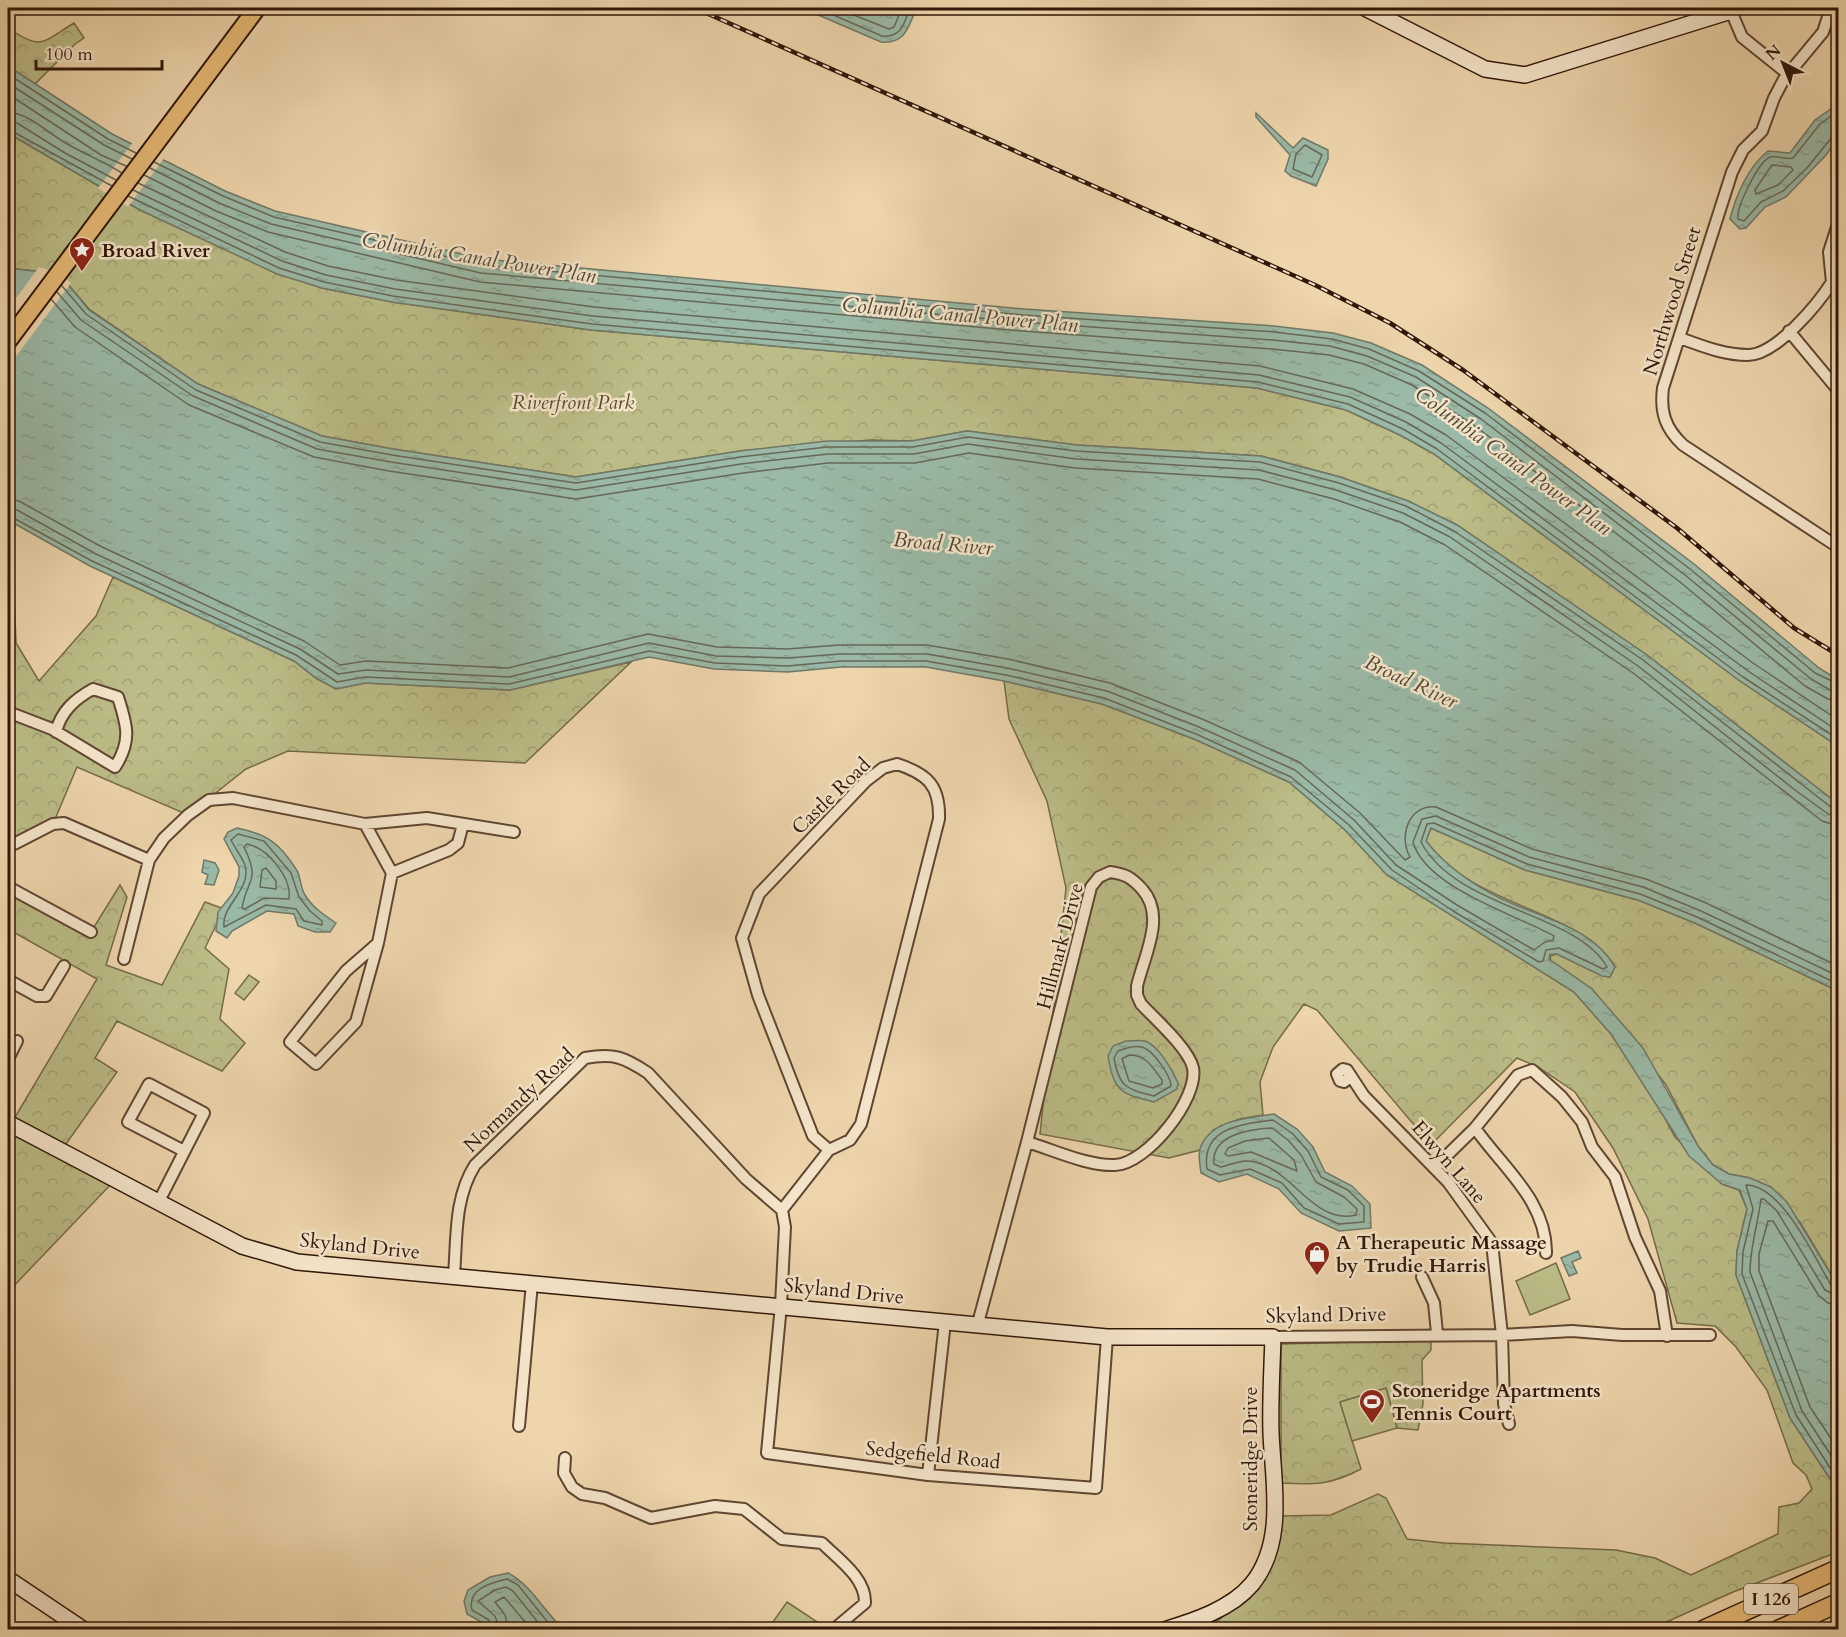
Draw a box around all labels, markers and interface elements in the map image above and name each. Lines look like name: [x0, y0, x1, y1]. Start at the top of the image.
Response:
scale bar: [36, 33, 162, 71]
north arrow: [1753, 33, 1813, 93]
text: N: [1761, 40, 1786, 65]
text: 100 m: [45, 42, 93, 67]
street label: Northwood Street: [1637, 223, 1708, 379]
water label: Columbia Canal Power Plan: [360, 225, 599, 291]
place icon: Broad River: [67, 235, 97, 273]
place label: Broad River: [101, 237, 211, 264]
water label: Columbia Canal Power Plan: [841, 290, 1080, 340]
water label: Columbia Canal Power Plan: [1409, 380, 1618, 543]
park label: Riverfront Park: [512, 389, 634, 416]
water label: Broad River: [892, 525, 995, 563]
water label: Broad River: [1360, 648, 1463, 717]
street label: Castle Road: [785, 751, 877, 841]
street label: Hillmark Drive: [1030, 880, 1090, 1012]
street label: Normandy Road: [458, 1041, 581, 1159]
street label: Elwyn Lane: [1405, 1115, 1493, 1209]
street label: Skyland Drive: [299, 1226, 421, 1266]
place label: A Therapeutic Massage by Trudie Harris: [1336, 1229, 1547, 1279]
shop icon: A Therapeutic Massage by Trudie Harris: [1302, 1239, 1332, 1277]
street label: Skyland Drive: [783, 1271, 905, 1311]
street label: Skyland Drive: [1265, 1300, 1387, 1330]
place label: Stoneridge Apartments Tennis Court: [1392, 1377, 1601, 1427]
street label: Stoneridge Drive: [1237, 1386, 1264, 1532]
sports icon: Stoneridge Apartments Tennis Court: [1357, 1387, 1387, 1425]
street label: Sedgefield Road: [864, 1434, 1002, 1476]
road number: I 126: [1744, 1584, 1798, 1614]

